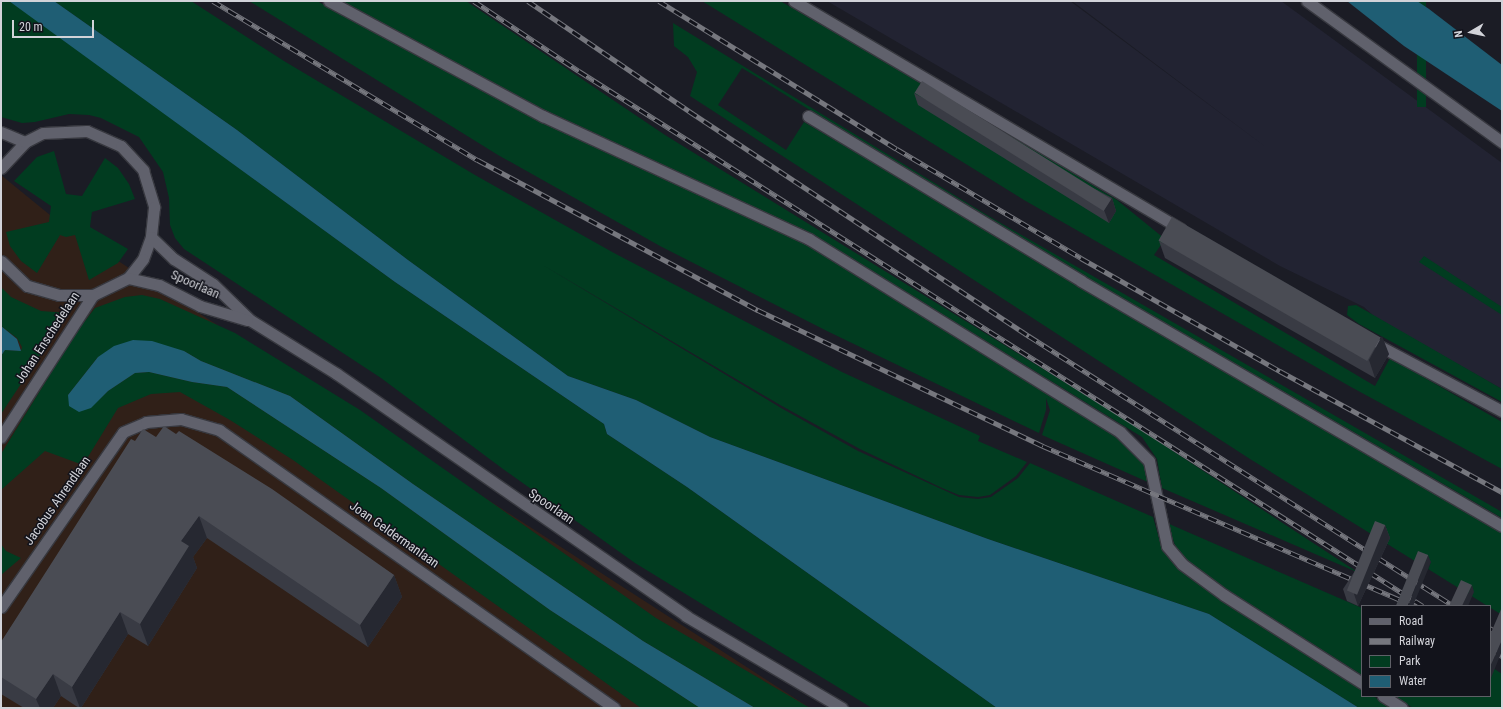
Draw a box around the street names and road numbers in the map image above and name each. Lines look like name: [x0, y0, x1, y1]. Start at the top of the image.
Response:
street label: Spoorlaan: [168, 267, 222, 303]
street label: Johan Enschedelaan: [13, 289, 83, 387]
street label: Jacobus Ahrendlaan: [22, 454, 94, 548]
street label: Spoorlaan: [525, 486, 577, 528]
street label: Joan Geldermanlaan: [346, 498, 442, 572]

